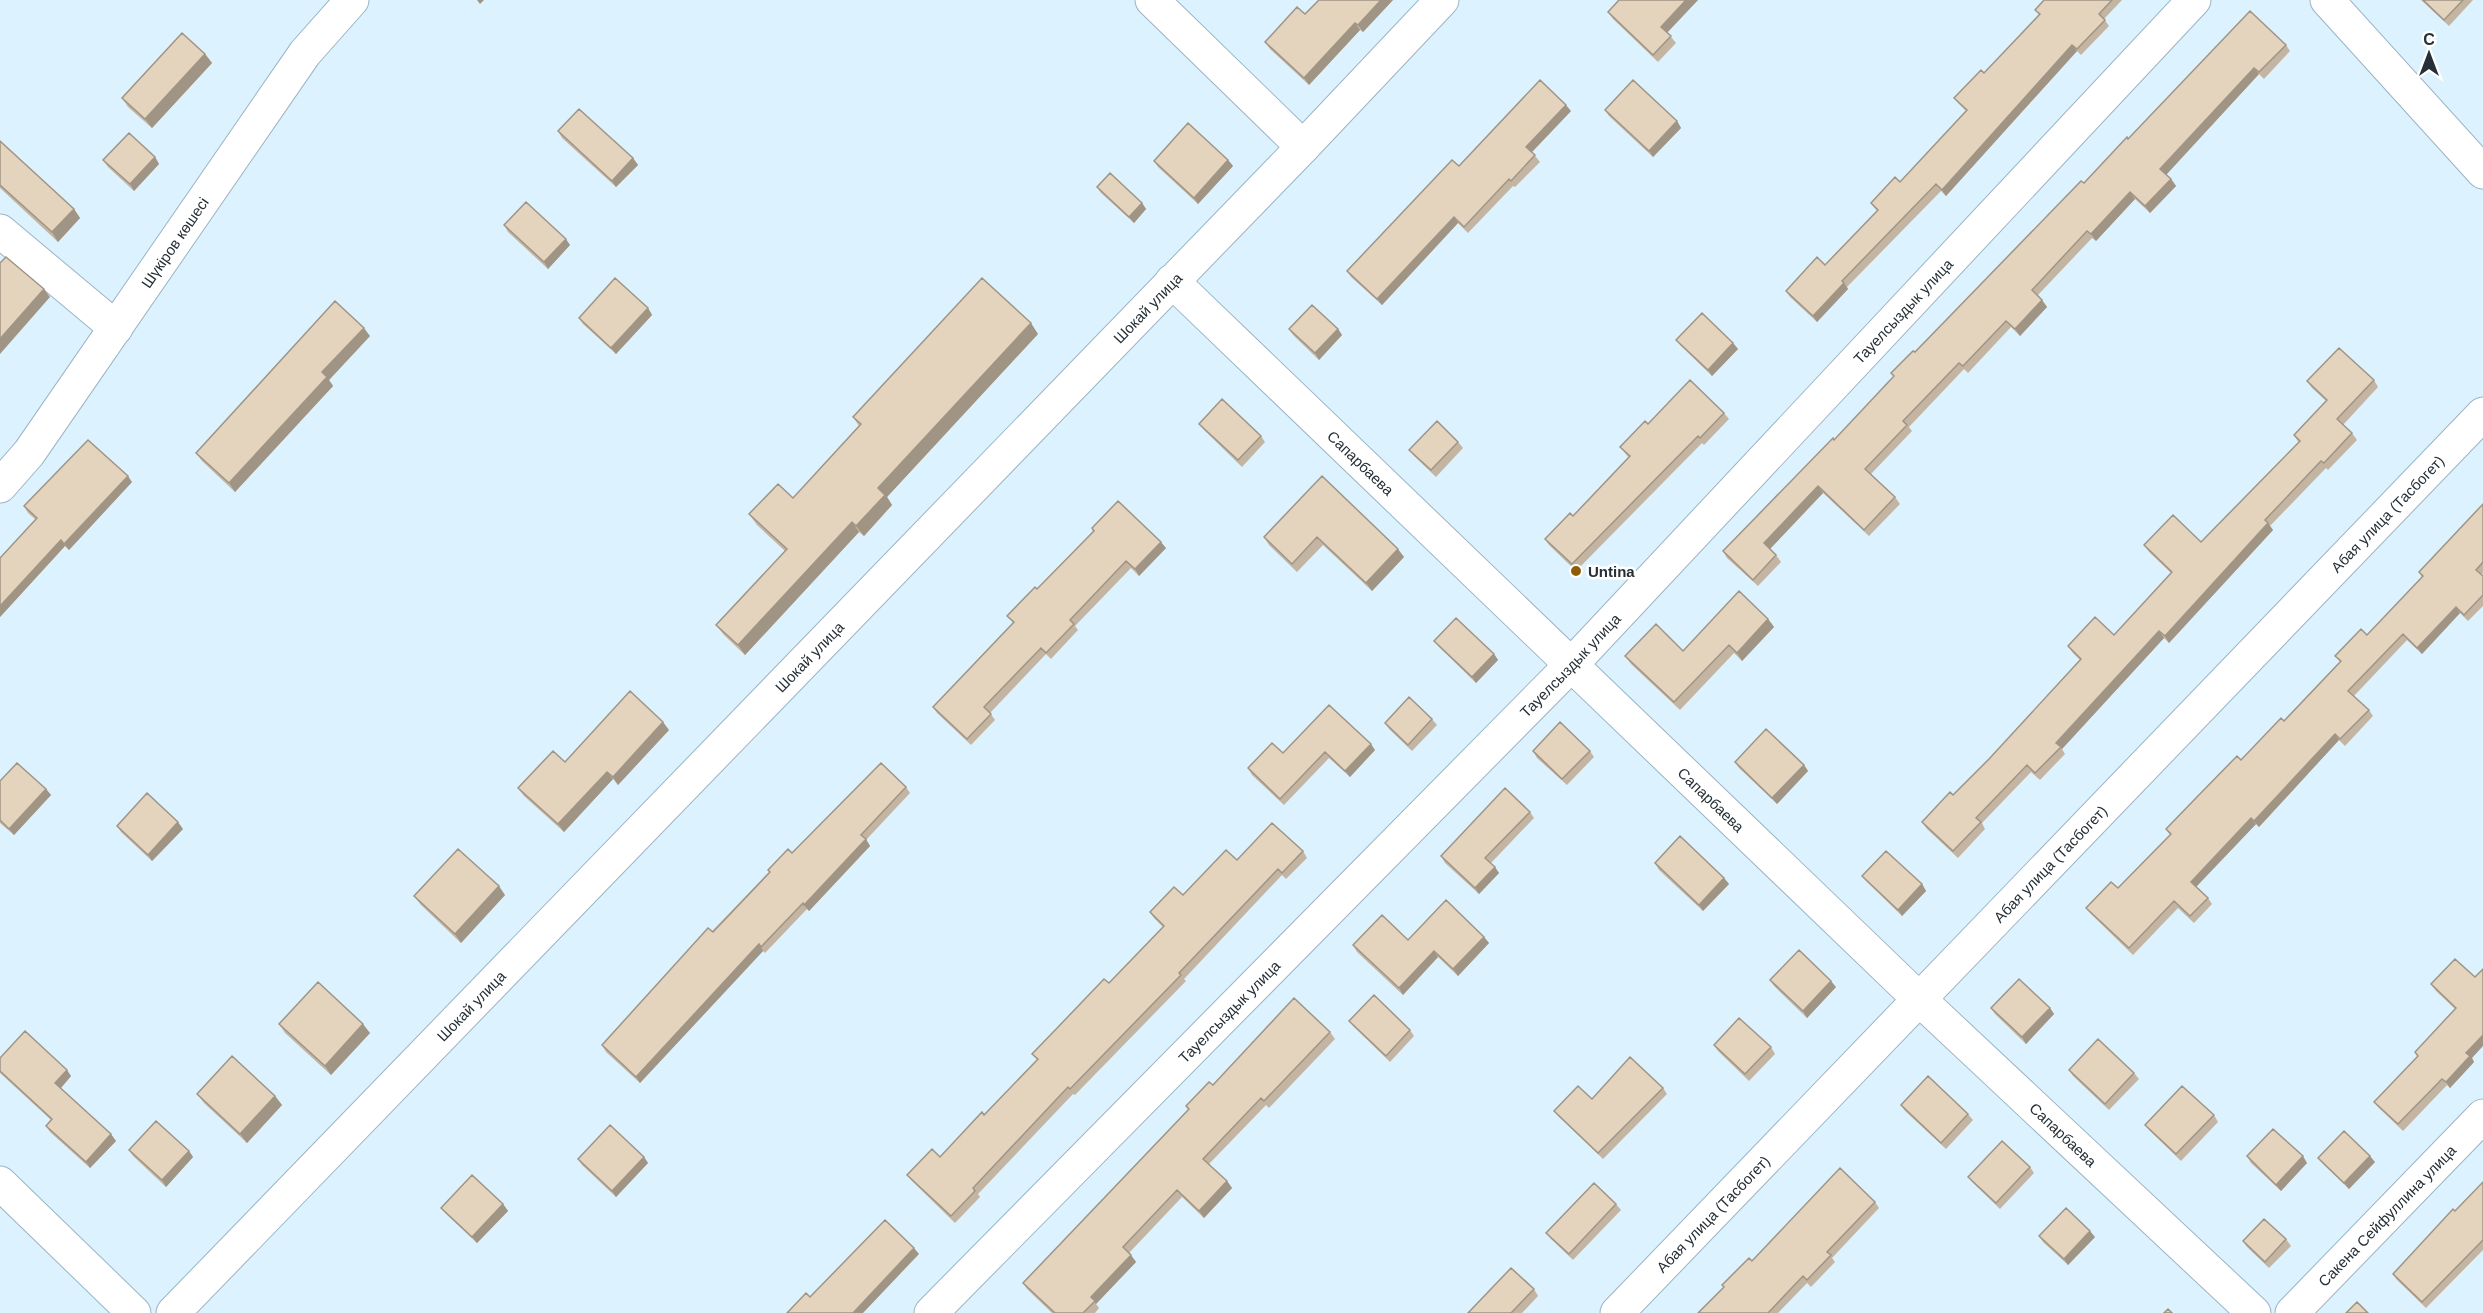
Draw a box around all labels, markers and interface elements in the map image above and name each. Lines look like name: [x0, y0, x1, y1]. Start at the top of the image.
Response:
north arrow: [2399, 24, 2459, 84]
text: С: [2423, 31, 2435, 48]
street label: Шүкіров көшесі: [137, 194, 212, 291]
street label: Тауелсыздык улица: [1850, 255, 1956, 367]
street label: Шокай улица: [1109, 269, 1186, 346]
street label: Сапарбаева: [1324, 427, 1398, 499]
street label: Абая улица (Тасбогет): [2327, 452, 2447, 575]
place label: Untina: [1588, 563, 1635, 580]
marker: Untina: [1569, 564, 1583, 578]
street label: Тауелсыздык улица: [1516, 609, 1624, 720]
street label: Шокай улица: [771, 618, 847, 695]
street label: Сапарбаева: [1675, 764, 1748, 835]
street label: Абая улица (Тасбогет): [1990, 802, 2110, 925]
street label: Тауелсыздык улица: [1175, 956, 1284, 1066]
street label: Шокай улица: [433, 967, 509, 1044]
street label: Сапарбаева: [2026, 1099, 2101, 1170]
street label: Сакена Сейфуллина улица: [2314, 1141, 2459, 1290]
street label: Абая улица (Тасбогет): [1653, 1152, 1773, 1276]

